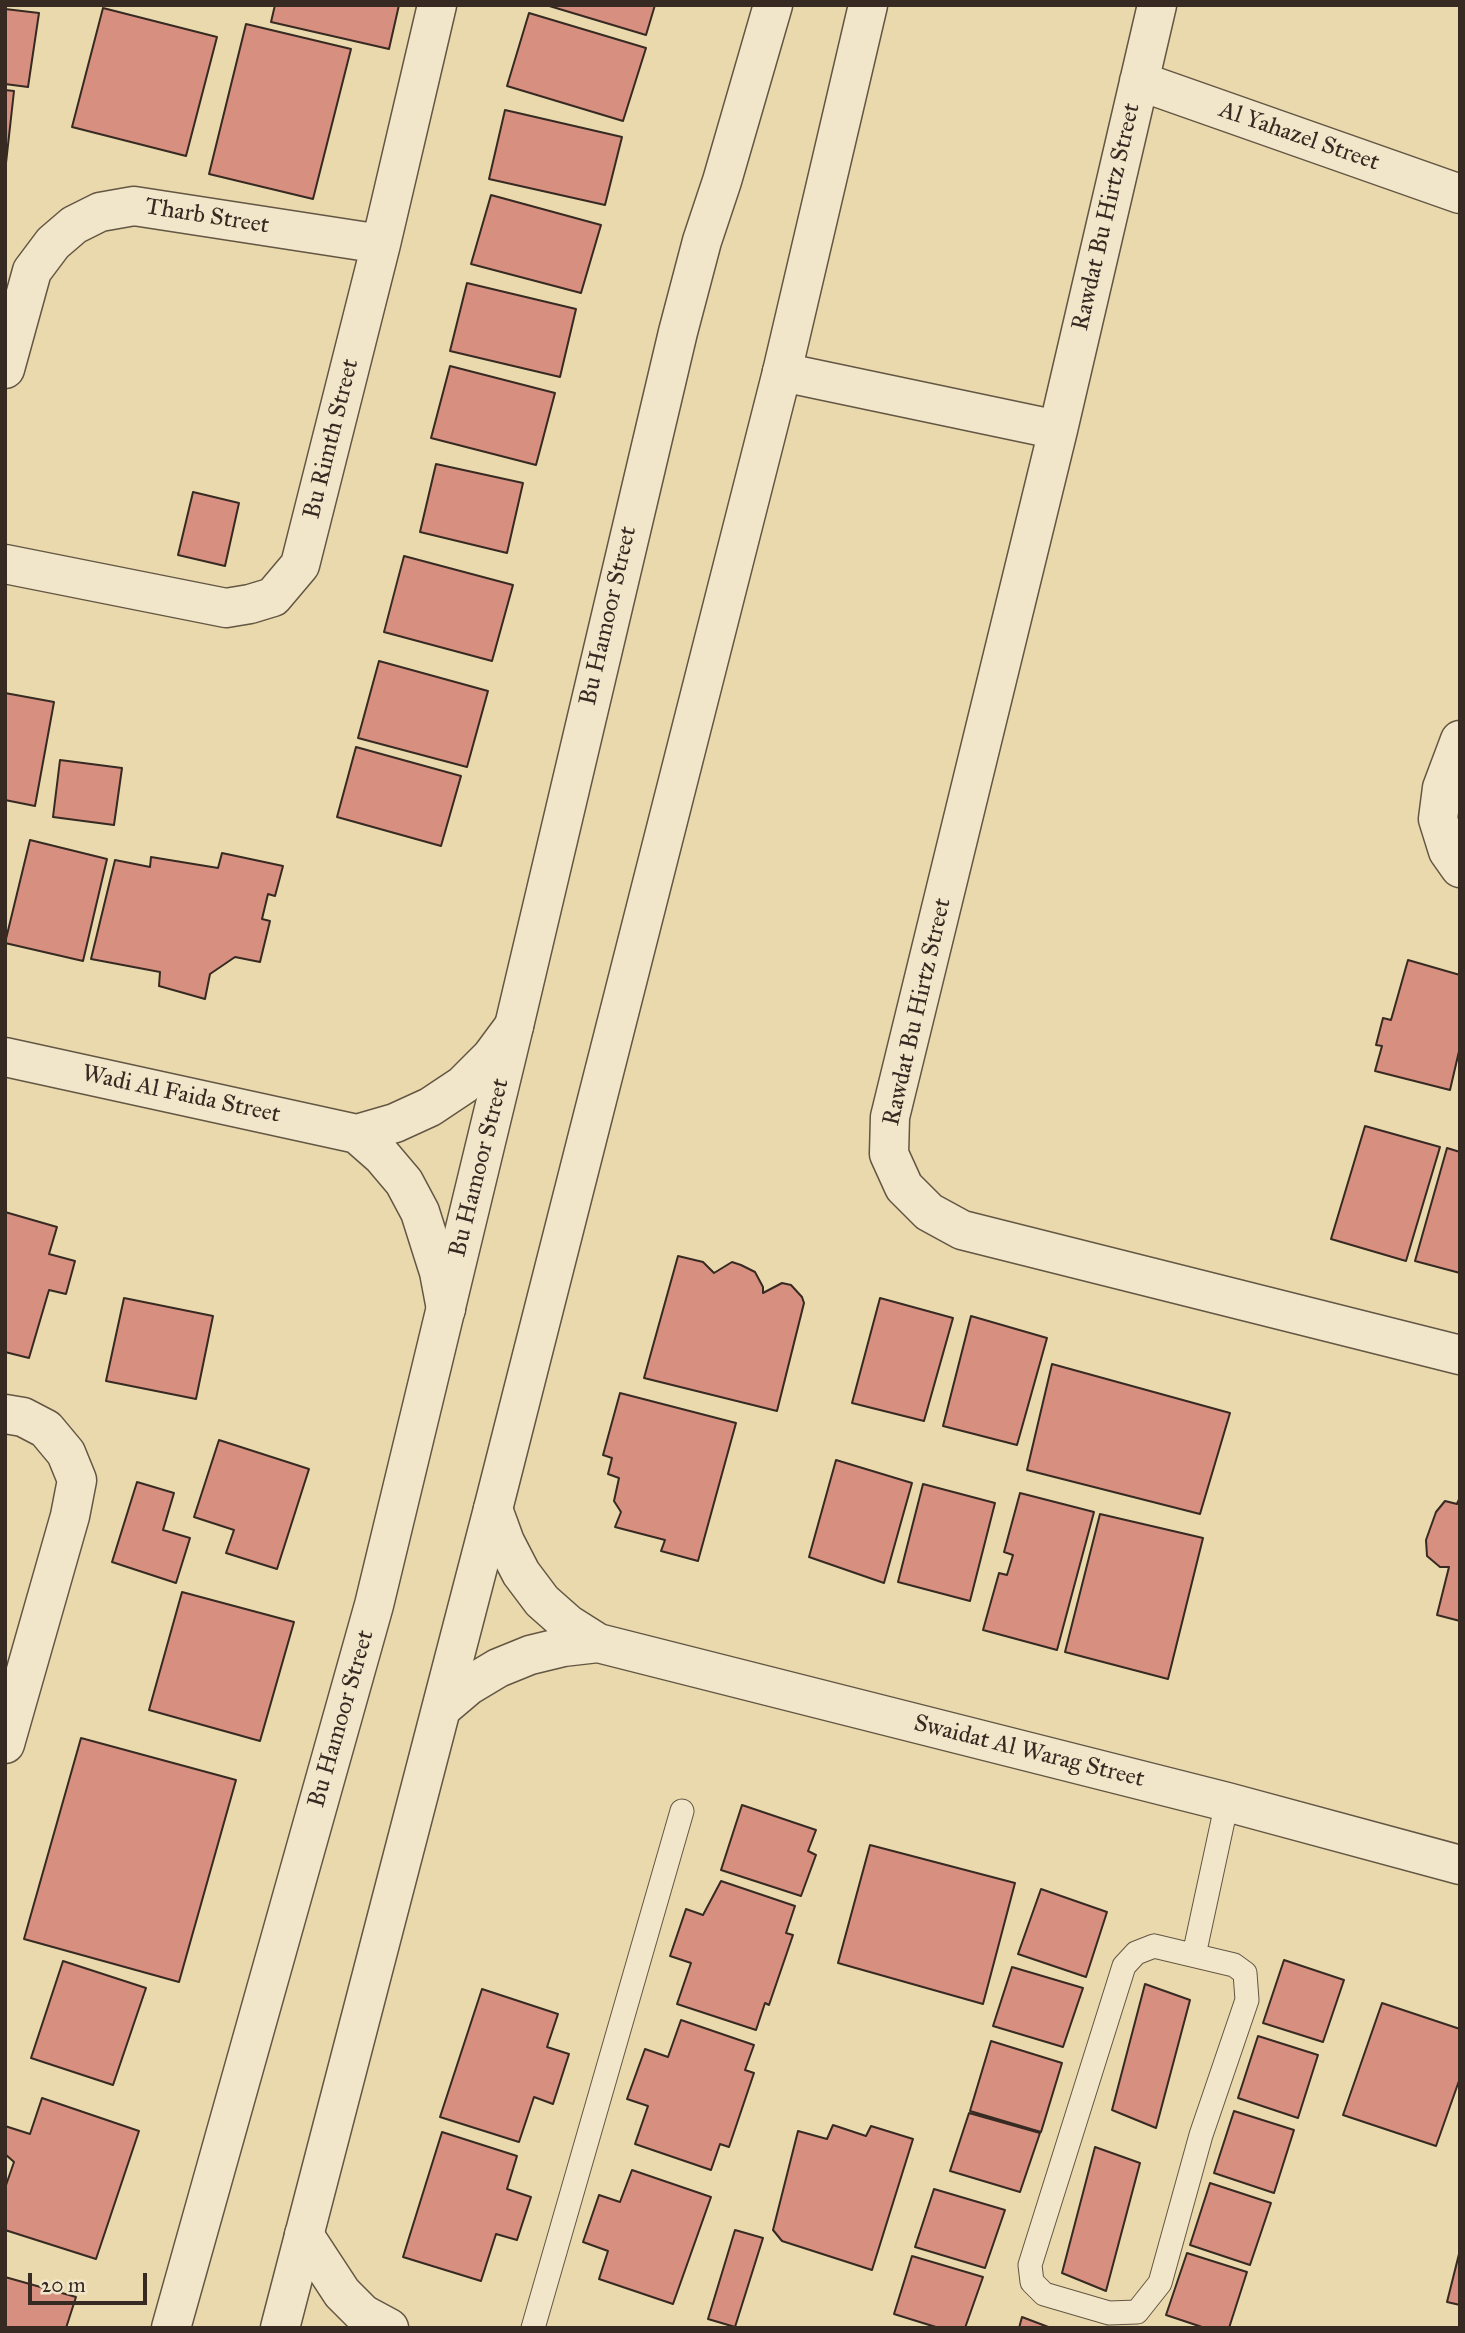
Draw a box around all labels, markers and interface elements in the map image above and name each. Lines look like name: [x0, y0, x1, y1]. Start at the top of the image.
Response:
street label: Al Yahazel Street: [1215, 96, 1383, 178]
street label: Rawdat Bu Hirtz Street: [1067, 100, 1147, 334]
street label: Tharb Street: [143, 193, 271, 241]
street label: Bu Rimth Street: [298, 356, 366, 522]
street label: Bu Hamoor Street: [574, 524, 644, 708]
street label: Rawdat Bu Hirtz Street: [878, 895, 958, 1129]
street label: Wadi Al Faida Street: [79, 1060, 283, 1130]
street label: Bu Hamoor Street: [444, 1076, 516, 1260]
street label: Bu Hamoor Street: [303, 1627, 381, 1811]
street label: Swaidat Al Warag Street: [911, 1709, 1147, 1795]
scale bar: [32, 2260, 150, 2304]
text: 20 m: [41, 2272, 86, 2298]

